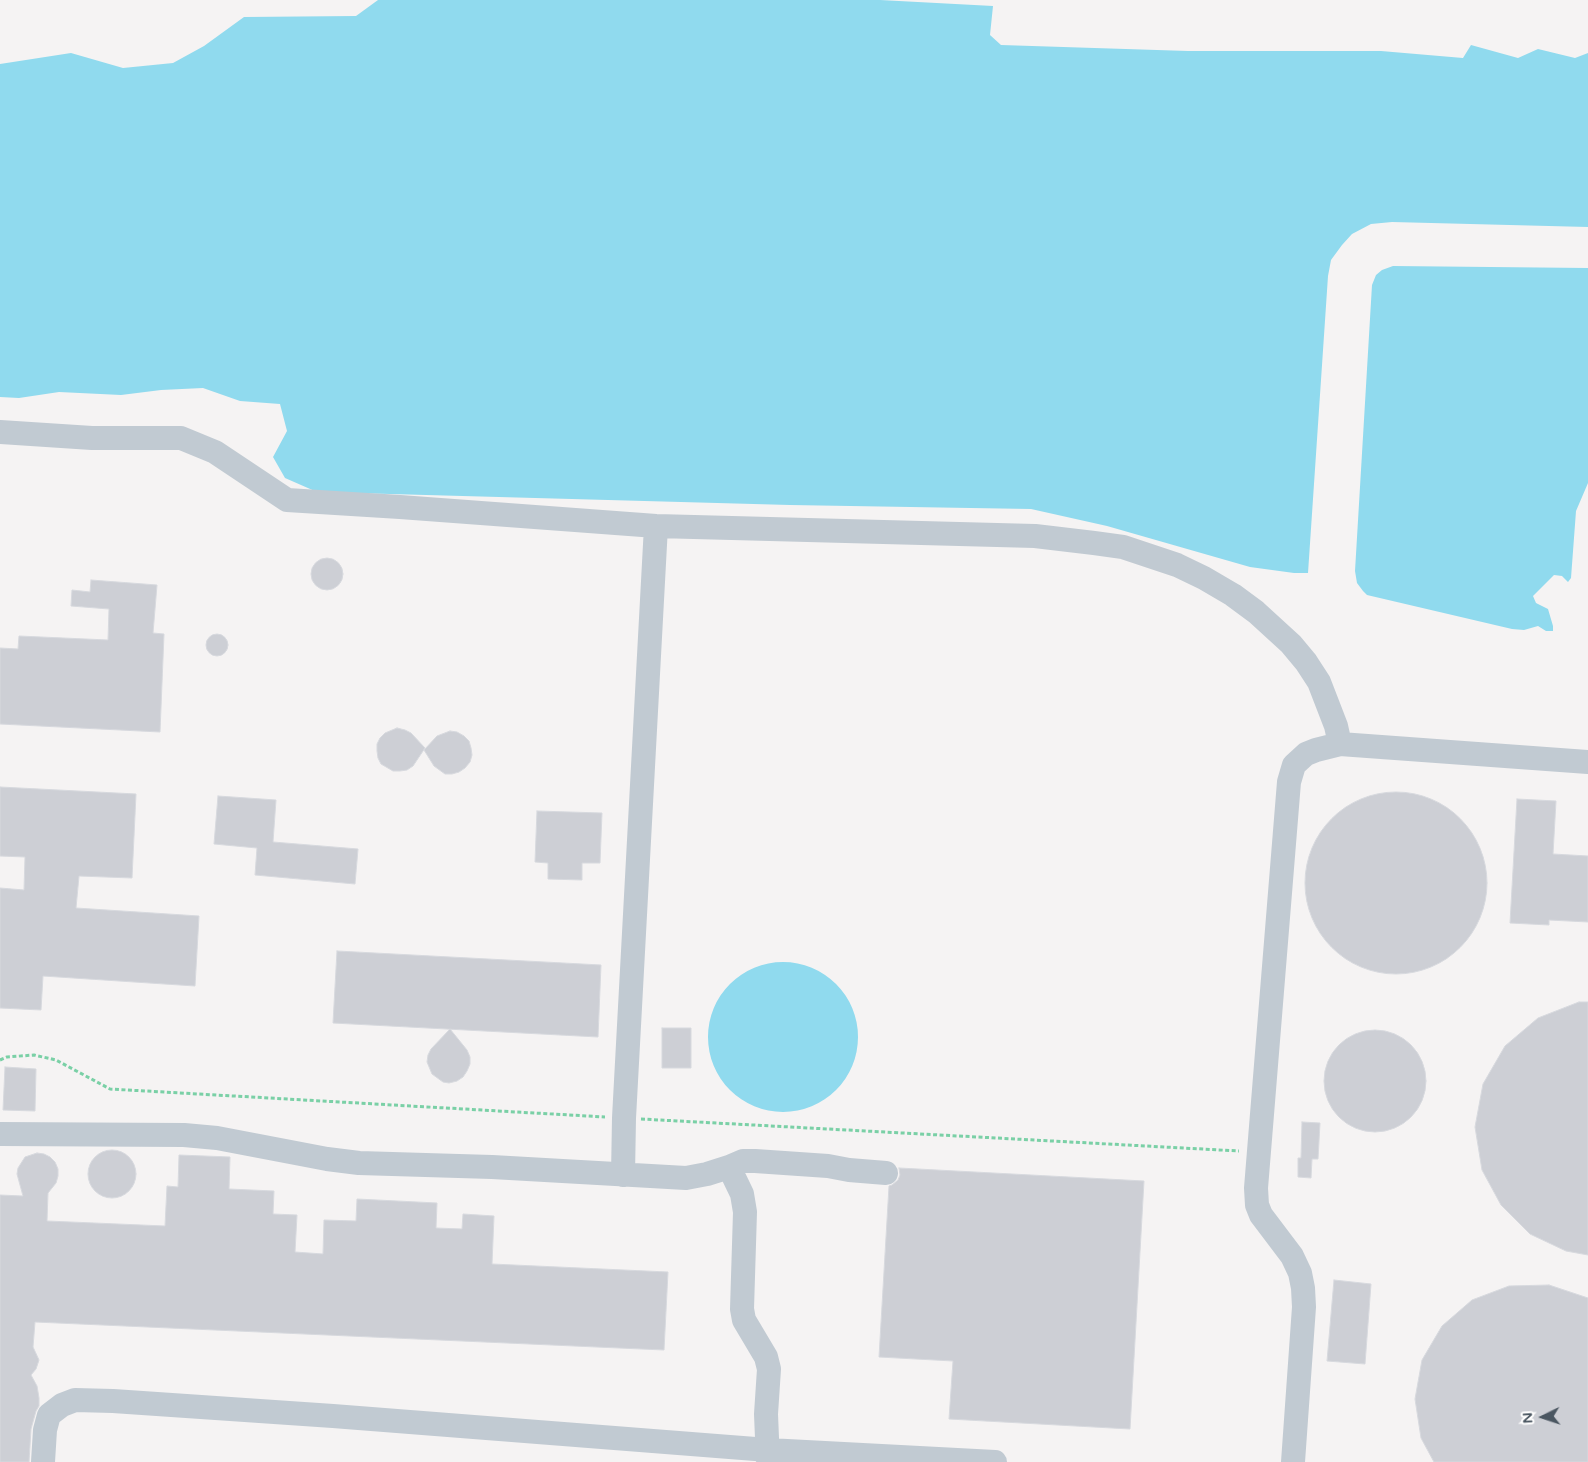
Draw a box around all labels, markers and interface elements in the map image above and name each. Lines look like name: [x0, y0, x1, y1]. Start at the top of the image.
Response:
north arrow: [1518, 1392, 1568, 1442]
text: N: [1519, 1412, 1536, 1424]

